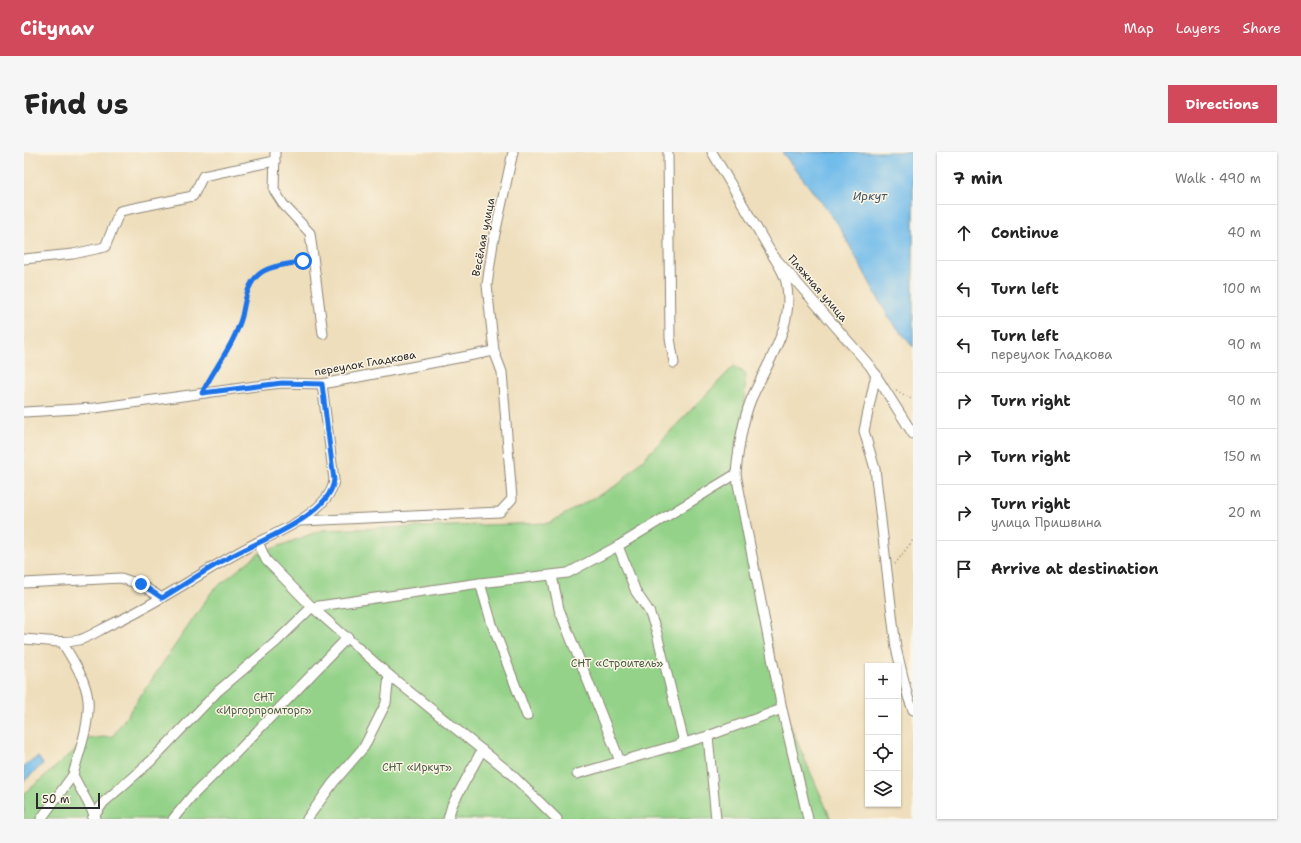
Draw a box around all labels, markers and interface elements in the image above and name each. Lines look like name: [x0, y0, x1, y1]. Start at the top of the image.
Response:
text: Citynav: [20, 16, 94, 41]
text: Map: [1124, 19, 1154, 37]
text: Layers: [1176, 19, 1220, 37]
text: Share: [1242, 19, 1281, 37]
text: Find us: [24, 85, 129, 123]
button: Directions: [1168, 85, 1277, 123]
text: 7 min: [953, 167, 1003, 189]
text: Walk · 490 m: [1175, 170, 1261, 187]
water label: Иркут: [853, 188, 888, 204]
street label: Весёлая улица: [469, 196, 499, 278]
icon: ahead: [953, 222, 975, 244]
text: Continue: [991, 223, 1059, 243]
text: 40 m: [1227, 224, 1261, 241]
route start: [294, 252, 312, 270]
street label: Пляжная улица: [784, 252, 851, 325]
icon: left: [953, 278, 975, 300]
text: Turn left: [991, 279, 1059, 299]
text: 100 m: [1222, 280, 1261, 297]
text: Turn left: [991, 326, 1059, 346]
icon: left: [953, 334, 975, 356]
text: 90 m: [1227, 336, 1261, 353]
text: переулок Гладкова: [991, 346, 1112, 363]
street label: переулок Гладкова: [313, 347, 417, 380]
icon: right: [953, 390, 975, 412]
text: Turn right: [991, 391, 1071, 411]
text: 90 m: [1227, 392, 1261, 409]
icon: right: [953, 446, 975, 468]
text: Turn right: [991, 447, 1071, 467]
text: 150 m: [1223, 448, 1261, 465]
text: Turn right: [991, 494, 1071, 514]
icon: right: [953, 502, 975, 524]
text: 20 m: [1228, 504, 1261, 521]
text: улица Пришвина: [991, 514, 1102, 531]
icon: arrive: [953, 558, 975, 580]
text: Arrive at destination: [991, 559, 1159, 579]
route end: [132, 575, 150, 593]
park label: СНТ «Строитель»: [571, 656, 663, 671]
map controls: [865, 663, 901, 807]
button: +: [865, 663, 901, 699]
park label: СНТ «Иргорпромторг»: [216, 690, 312, 718]
button: −: [865, 699, 901, 735]
button: locate: [865, 735, 901, 771]
park label: СНТ «Иркут»: [382, 760, 452, 775]
button: layers: [865, 771, 901, 807]
scale bar: [36, 791, 100, 810]
text: 50 m: [42, 792, 70, 807]

